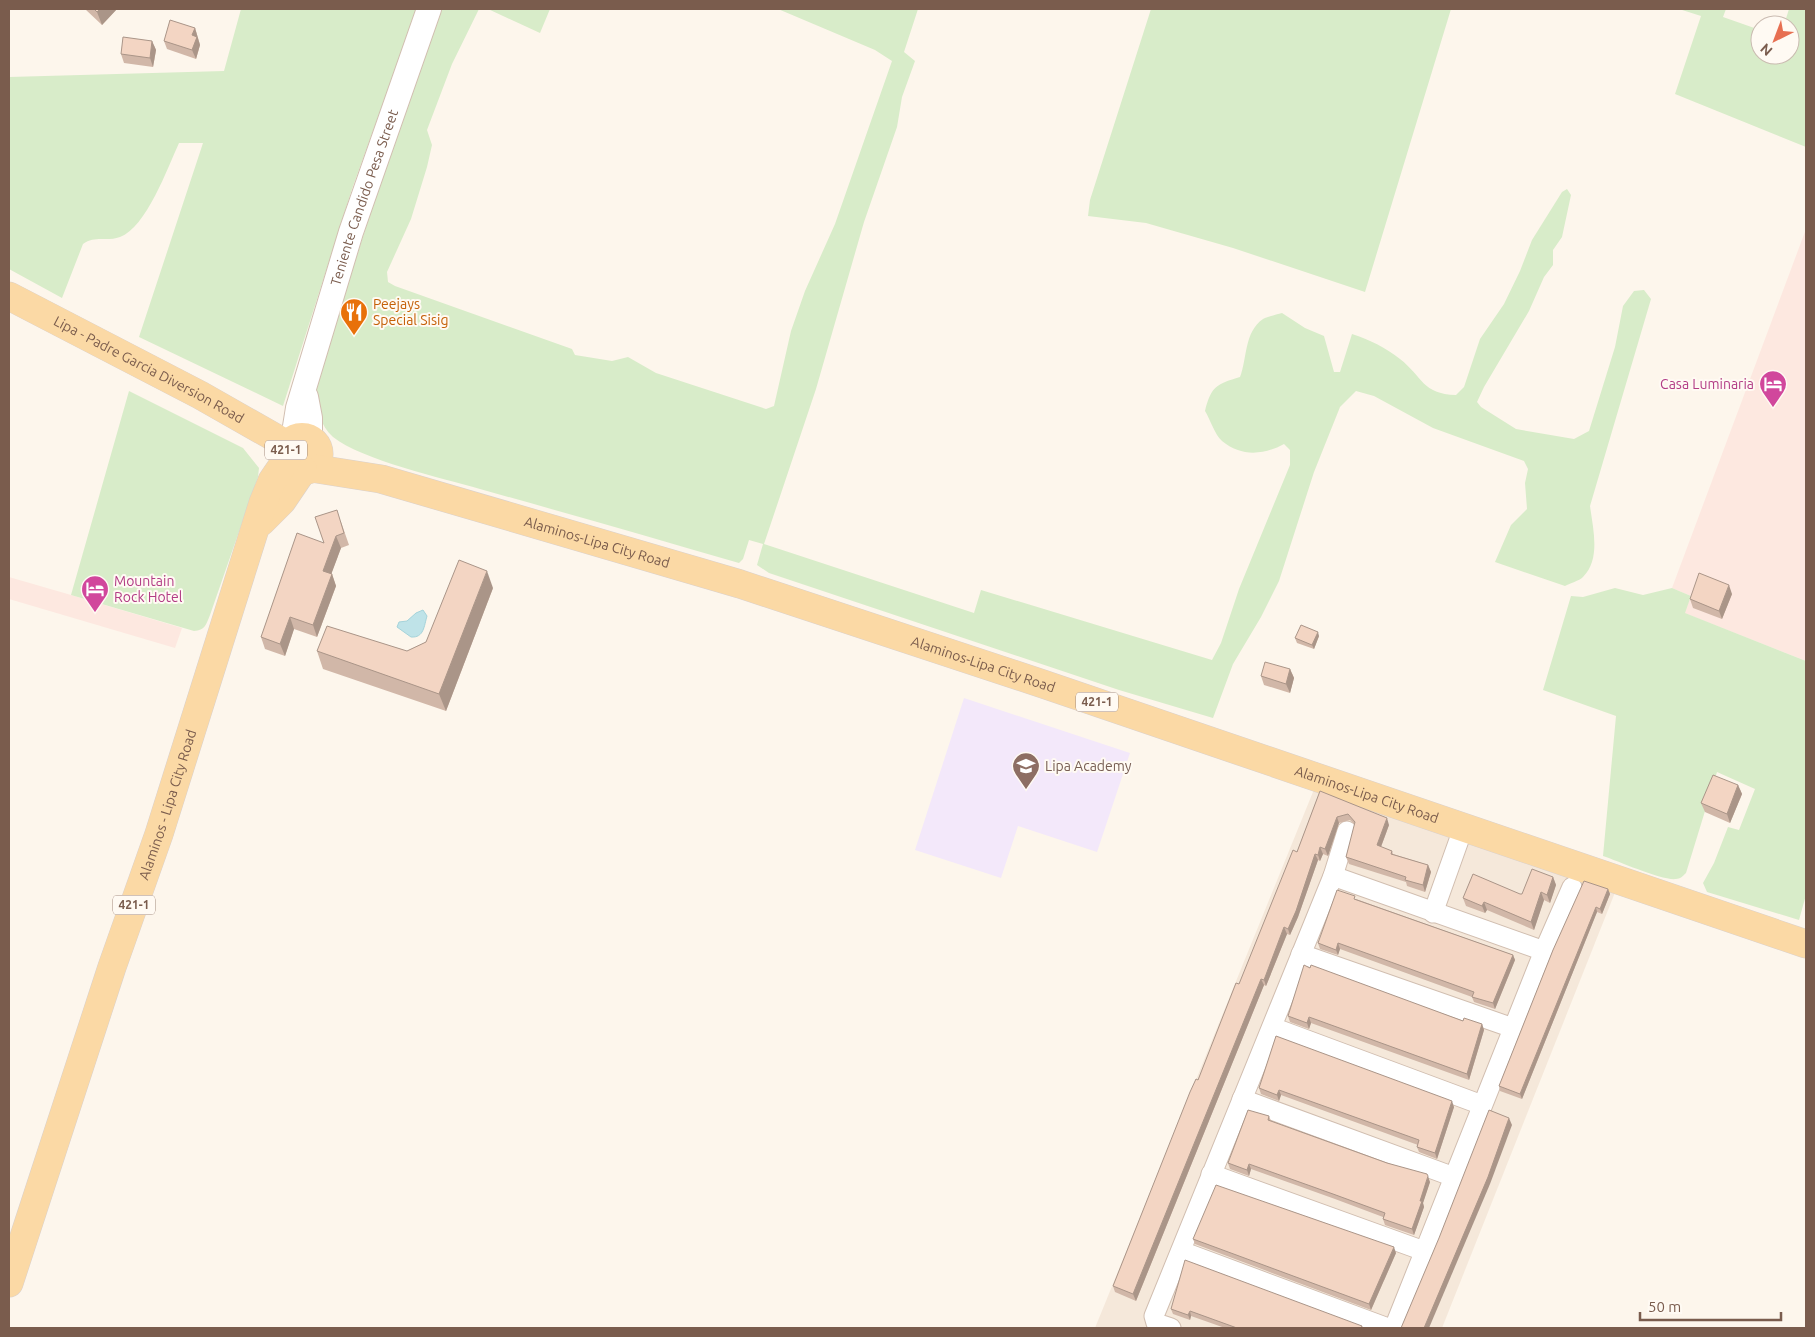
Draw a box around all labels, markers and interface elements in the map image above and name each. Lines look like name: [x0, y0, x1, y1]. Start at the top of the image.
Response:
north arrow: [1750, 15, 1800, 65]
text: N: [1757, 40, 1776, 59]
street label: Teniente Candido Pesa Street: [327, 107, 401, 288]
place label: Peejays Special Sisig: [373, 296, 449, 328]
restaurant icon: Peejays Special Sisig: [339, 297, 369, 336]
street label: Lipa - Padre Garcia Diversion Road: [51, 313, 247, 426]
hotel icon: Casa Luminaria: [1758, 369, 1788, 408]
place label: Casa Luminaria: [1660, 376, 1754, 392]
road number: 421-1: [265, 440, 307, 460]
street label: Alaminos-Lipa City Road: [522, 513, 672, 571]
place label: Mountain Rock Hotel: [114, 573, 183, 605]
hotel icon: Mountain Rock Hotel: [80, 574, 110, 613]
street label: Alaminos-Lipa City Road: [909, 633, 1057, 696]
road number: 421-1: [1076, 692, 1118, 712]
street label: Alaminos - Lipa City Road: [135, 727, 199, 882]
school or university icon: Lipa Academy: [1011, 751, 1041, 790]
place label: Lipa Academy: [1045, 758, 1132, 774]
street label: Alaminos-Lipa City Road: [1293, 762, 1441, 826]
road number: 421-1: [113, 896, 155, 914]
scale bar: [1640, 1290, 1781, 1322]
text: 50 m: [1648, 1298, 1681, 1315]

